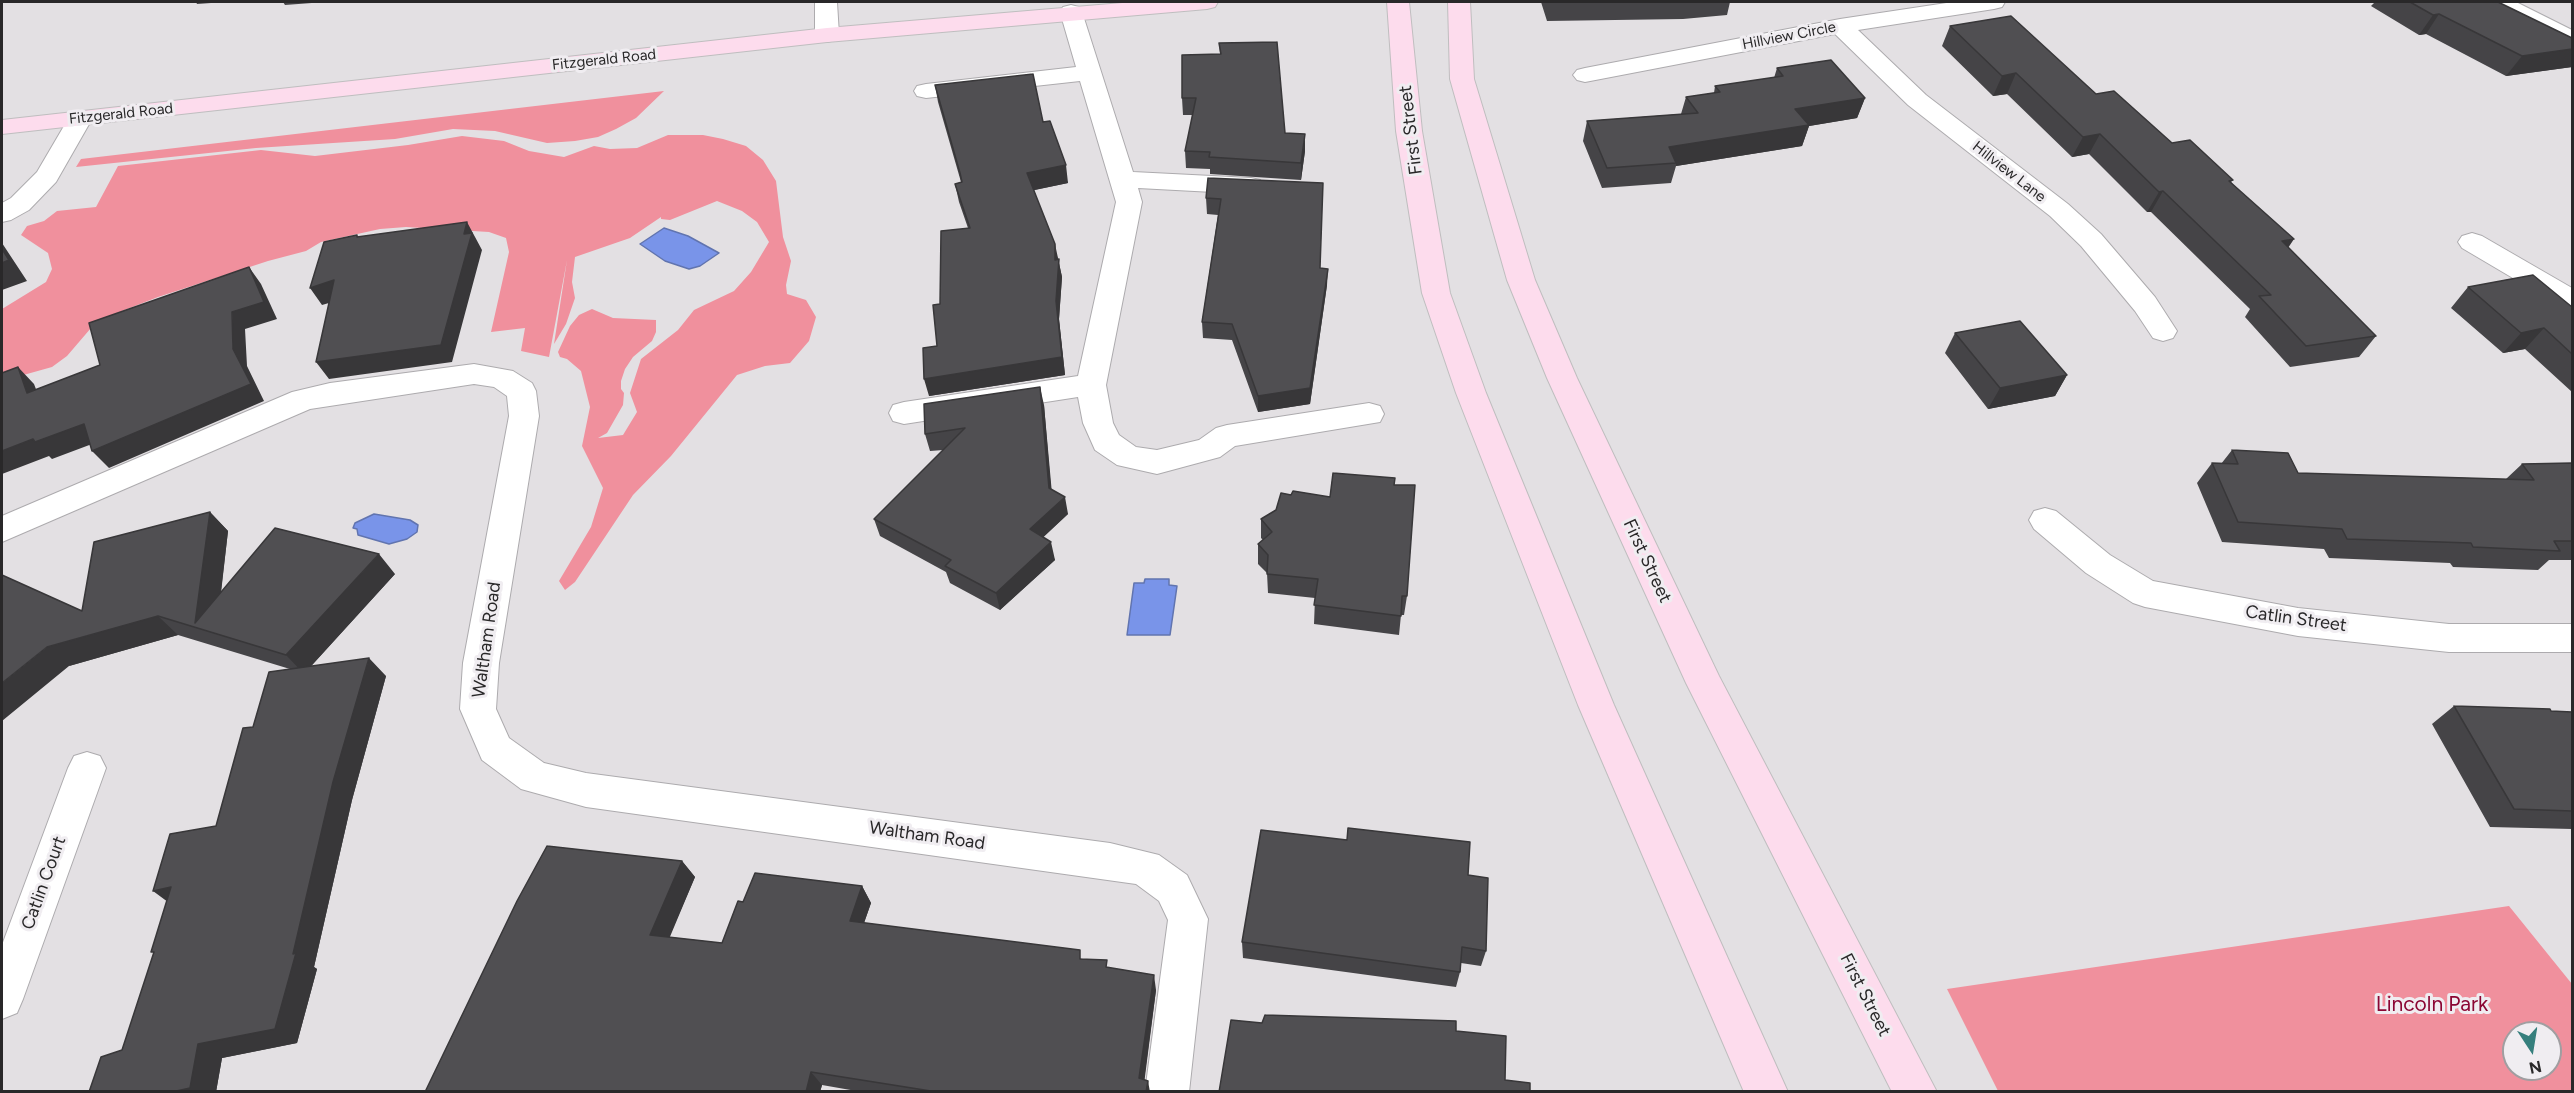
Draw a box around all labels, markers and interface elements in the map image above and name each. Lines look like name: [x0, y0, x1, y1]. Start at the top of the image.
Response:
street label: Hillview Circle: [1741, 18, 1837, 54]
street label: Fitzgerald Road: [551, 46, 657, 74]
street label: First Street: [1395, 84, 1427, 176]
street label: Fitzgerald Road: [68, 100, 174, 128]
street label: Hillview Lane: [1969, 138, 2049, 206]
street label: First Street: [1618, 516, 1676, 606]
street label: Waltham Road: [468, 581, 506, 699]
street label: Catlin Street: [2244, 601, 2348, 637]
street label: Waltham Road: [868, 817, 986, 855]
street label: Catlin Court: [17, 833, 71, 933]
street label: First Street: [1835, 950, 1895, 1040]
park label: Lincoln Park: [2376, 992, 2488, 1018]
north arrow: [2502, 1021, 2562, 1081]
text: N: [2527, 1057, 2543, 1078]

